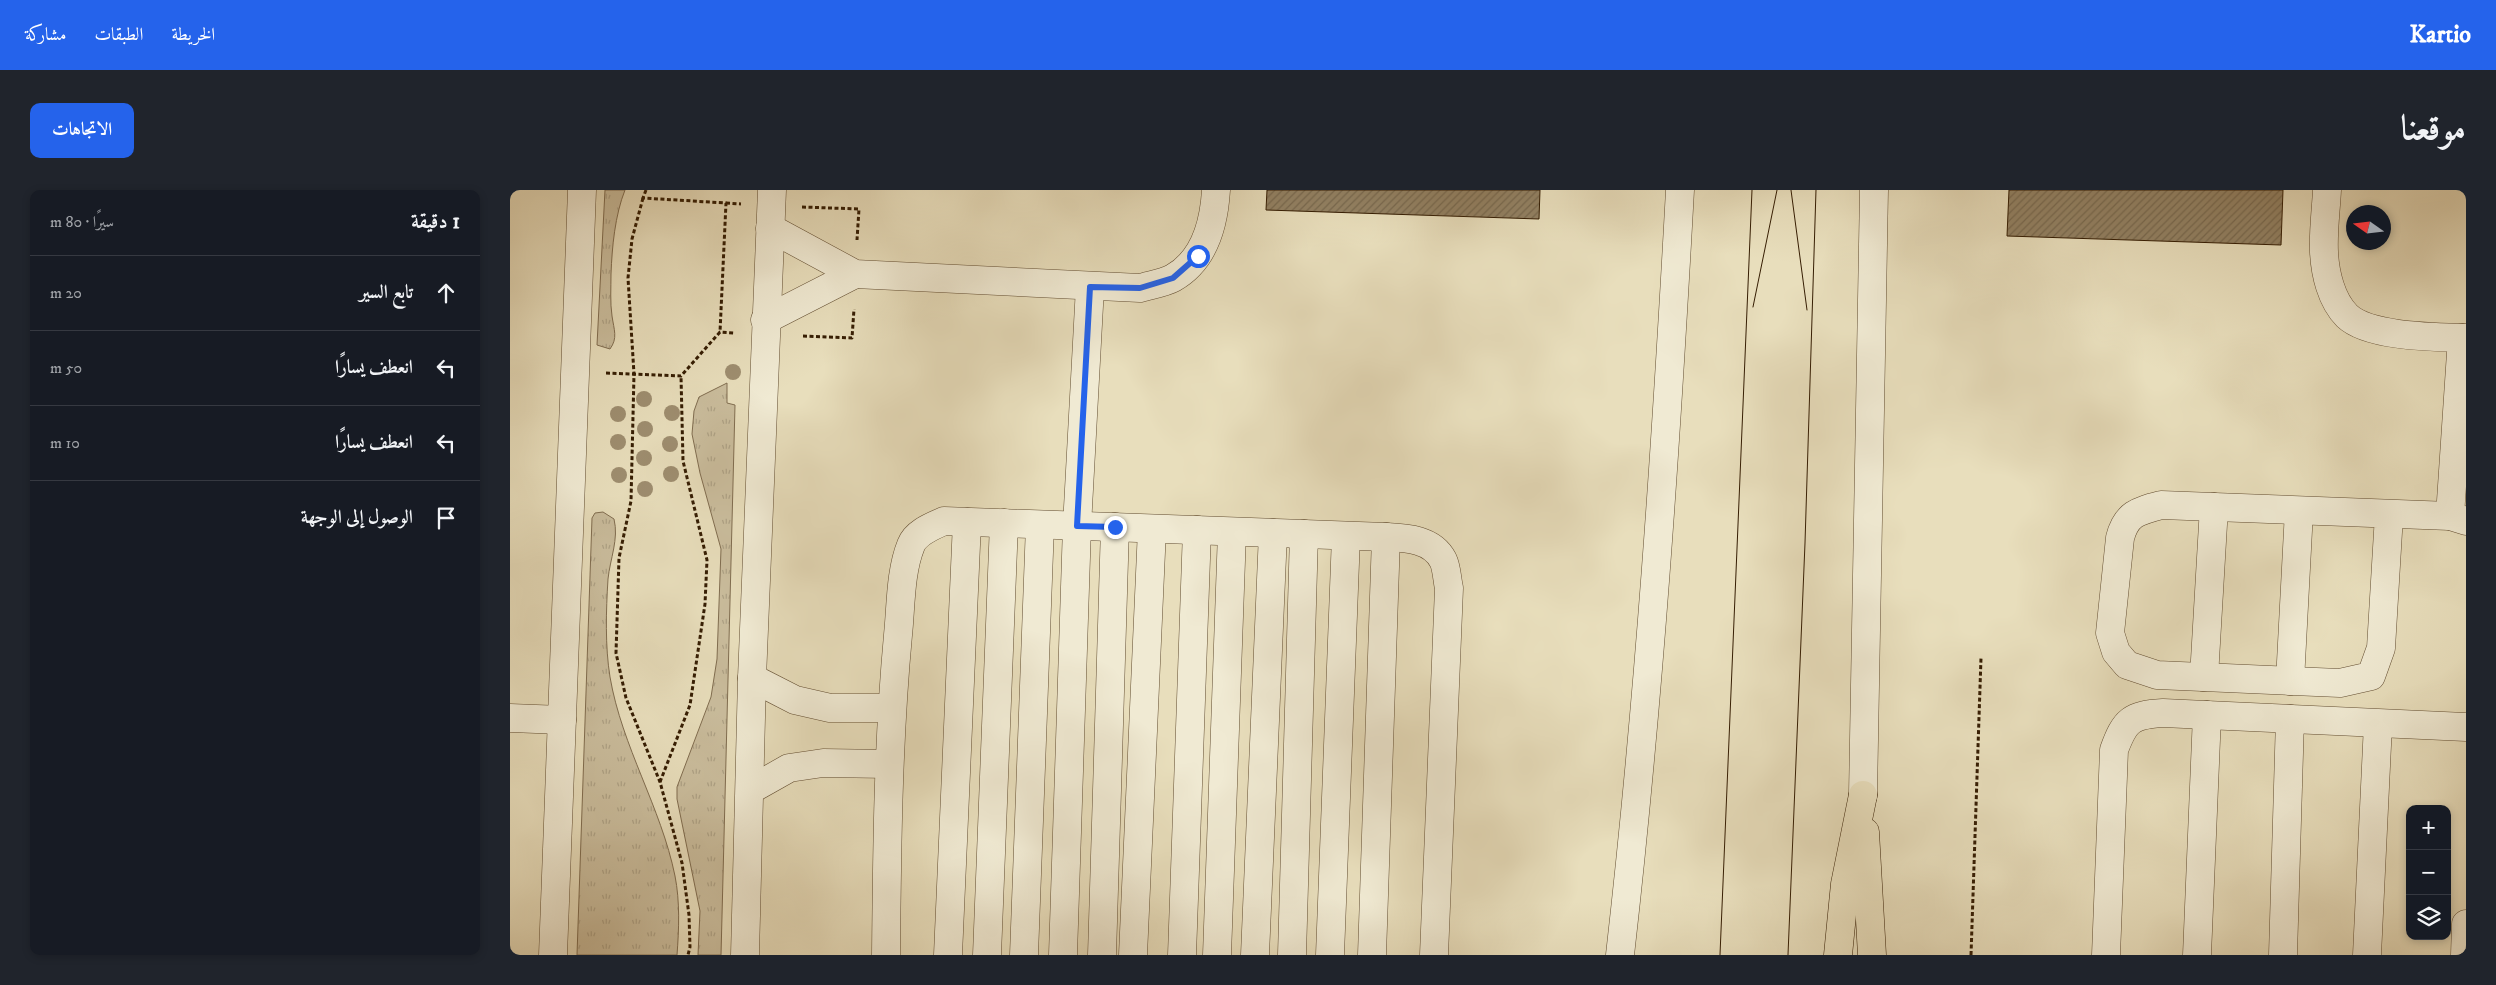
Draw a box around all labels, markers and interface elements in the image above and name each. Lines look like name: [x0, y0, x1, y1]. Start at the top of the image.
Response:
text: Kartio: [2409, 20, 2471, 50]
text: مشاركة: [25, 24, 66, 46]
text: الطبقات: [94, 24, 143, 46]
text: الخريطة: [171, 24, 215, 46]
button: الاتجاهات: [30, 103, 134, 158]
text: موقعنا: [2401, 107, 2466, 151]
north arrow: [2346, 205, 2391, 250]
text: 1 دقيقة: [411, 209, 460, 235]
text: سيرًا · 80 m: [50, 212, 114, 232]
route start: [1187, 245, 1210, 268]
icon: ahead: [432, 279, 460, 307]
text: تابع السير: [359, 281, 413, 304]
text: 20 m: [50, 283, 82, 303]
icon: left: [432, 354, 460, 382]
text: انعطف يسارًا: [335, 356, 413, 379]
text: 50 m: [50, 358, 82, 378]
icon: left: [432, 429, 460, 457]
text: انعطف يسارًا: [335, 431, 413, 454]
text: 10 m: [50, 433, 80, 453]
icon: arrive: [432, 504, 460, 532]
text: الوصول إلى الوجهة: [301, 506, 413, 529]
route end: [1104, 516, 1127, 539]
map controls: [2406, 805, 2451, 940]
button: +: [2406, 805, 2451, 850]
button: −: [2406, 850, 2451, 895]
button: layers: [2406, 895, 2451, 940]

